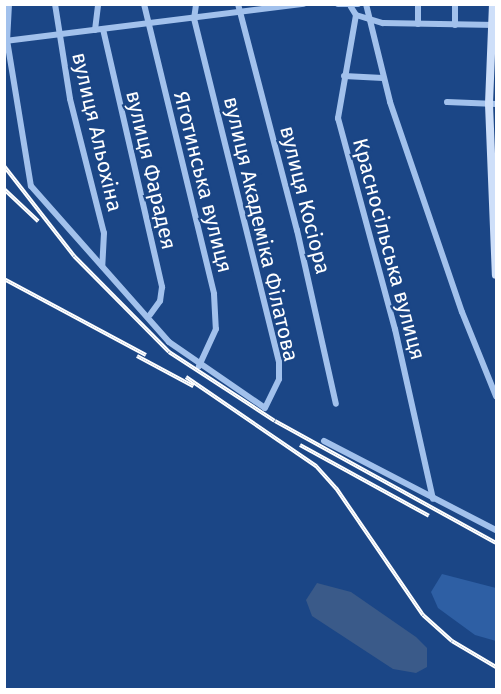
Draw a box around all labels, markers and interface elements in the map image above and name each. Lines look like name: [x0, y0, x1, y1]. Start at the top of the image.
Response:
street label: вулиця Альохіна: [66, 50, 128, 214]
street label: вулиця Фарадея: [120, 88, 182, 252]
street label: Яготинська вулиця: [168, 89, 238, 275]
street label: вулиця Академіка Філатова: [218, 94, 304, 364]
street label: вулиця Косіора: [274, 123, 336, 277]
street label: Красносільська вулиця: [347, 135, 431, 363]

